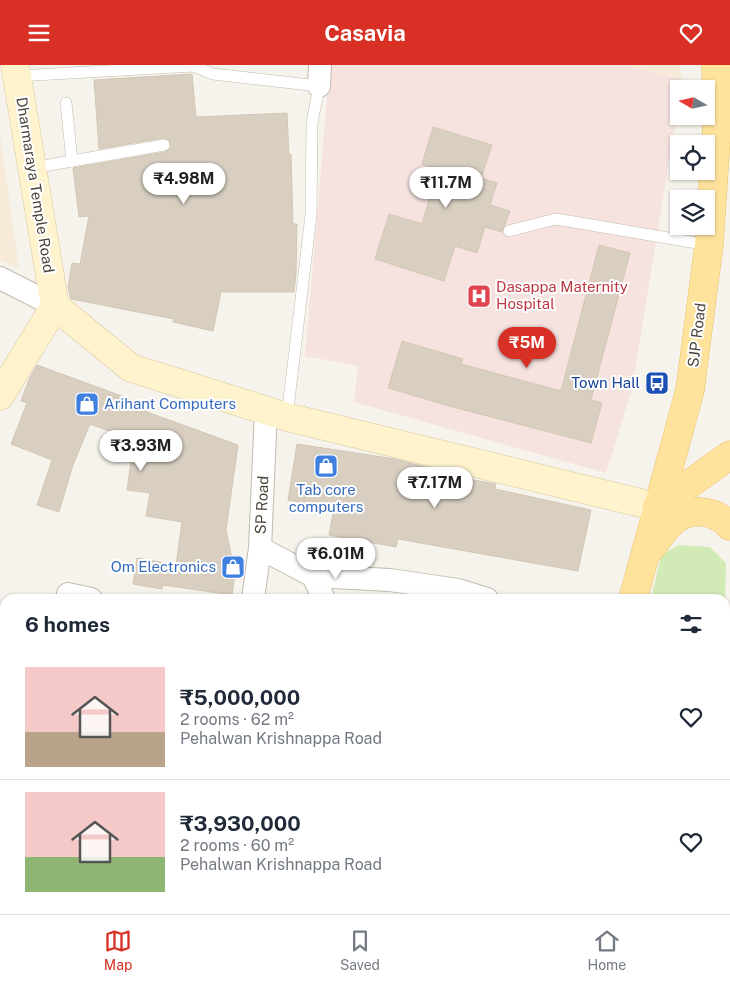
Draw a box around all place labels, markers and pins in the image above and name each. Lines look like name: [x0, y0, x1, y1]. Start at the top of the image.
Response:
pin: ₹4.98M: [143, 163, 225, 205]
pin: ₹11.7M: [405, 167, 487, 209]
place label: Dasappa Maternity Hospital: [496, 278, 628, 312]
hospital icon: Dasappa Maternity Hospital: [466, 283, 492, 309]
pin: ₹5M: [503, 327, 551, 369]
bus stop icon: Town Hall: [644, 370, 670, 396]
place label: Town Hall: [571, 374, 640, 391]
shop icon: Arihant Computers: [74, 391, 100, 417]
place label: Arihant Computers: [104, 395, 236, 412]
pin: ₹3.93M: [100, 429, 182, 472]
shop icon: Tab core computers: [313, 453, 339, 479]
pin: ₹7.17M: [394, 467, 476, 509]
place label: Tab core computers: [289, 481, 363, 515]
pin: ₹6.01M: [295, 537, 377, 580]
shop icon: Om Electronics: [220, 554, 246, 580]
place label: Om Electronics: [111, 558, 216, 575]

